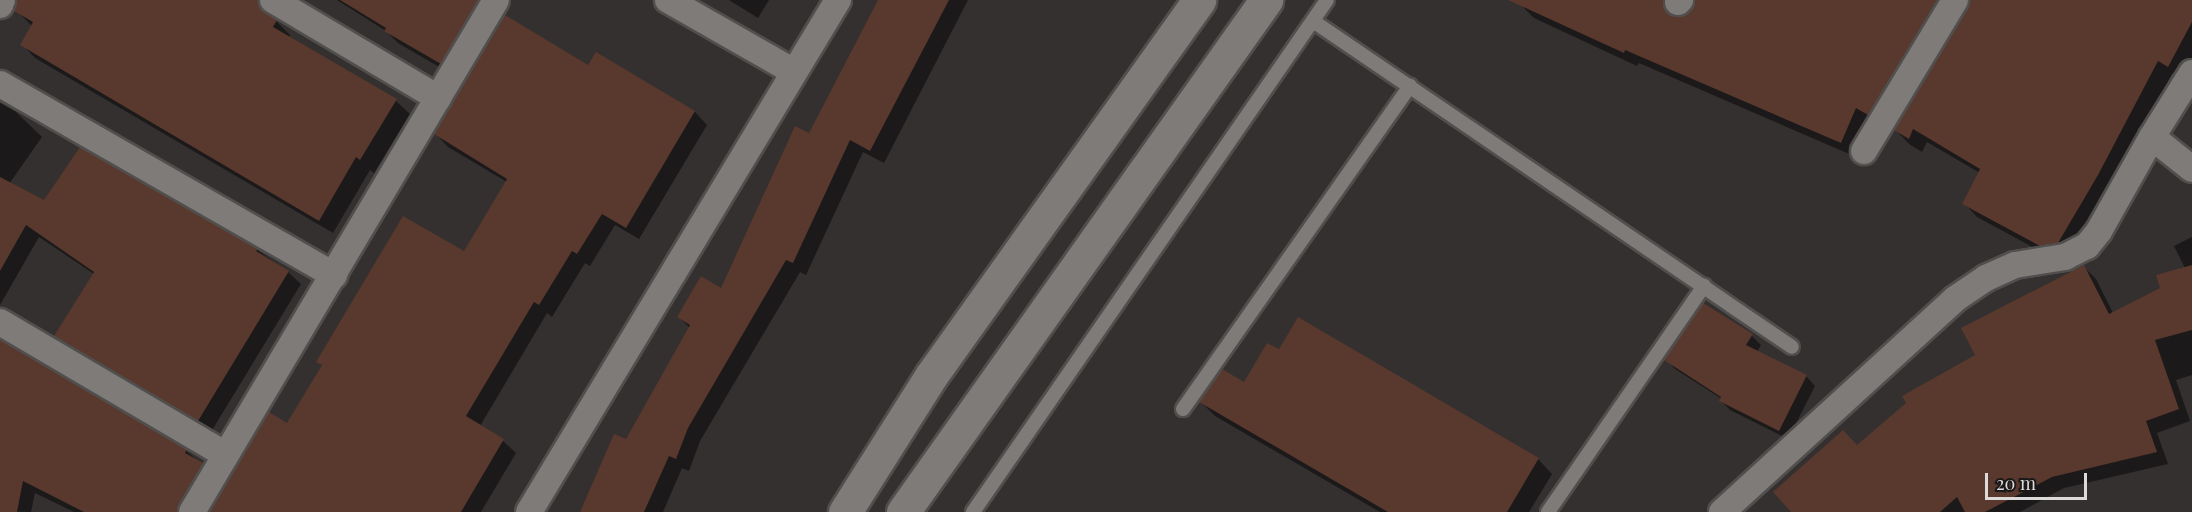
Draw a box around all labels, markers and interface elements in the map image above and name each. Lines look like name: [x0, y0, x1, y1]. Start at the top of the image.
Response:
scale bar: [1988, 461, 2090, 499]
text: 20 m: [1996, 471, 2036, 495]

